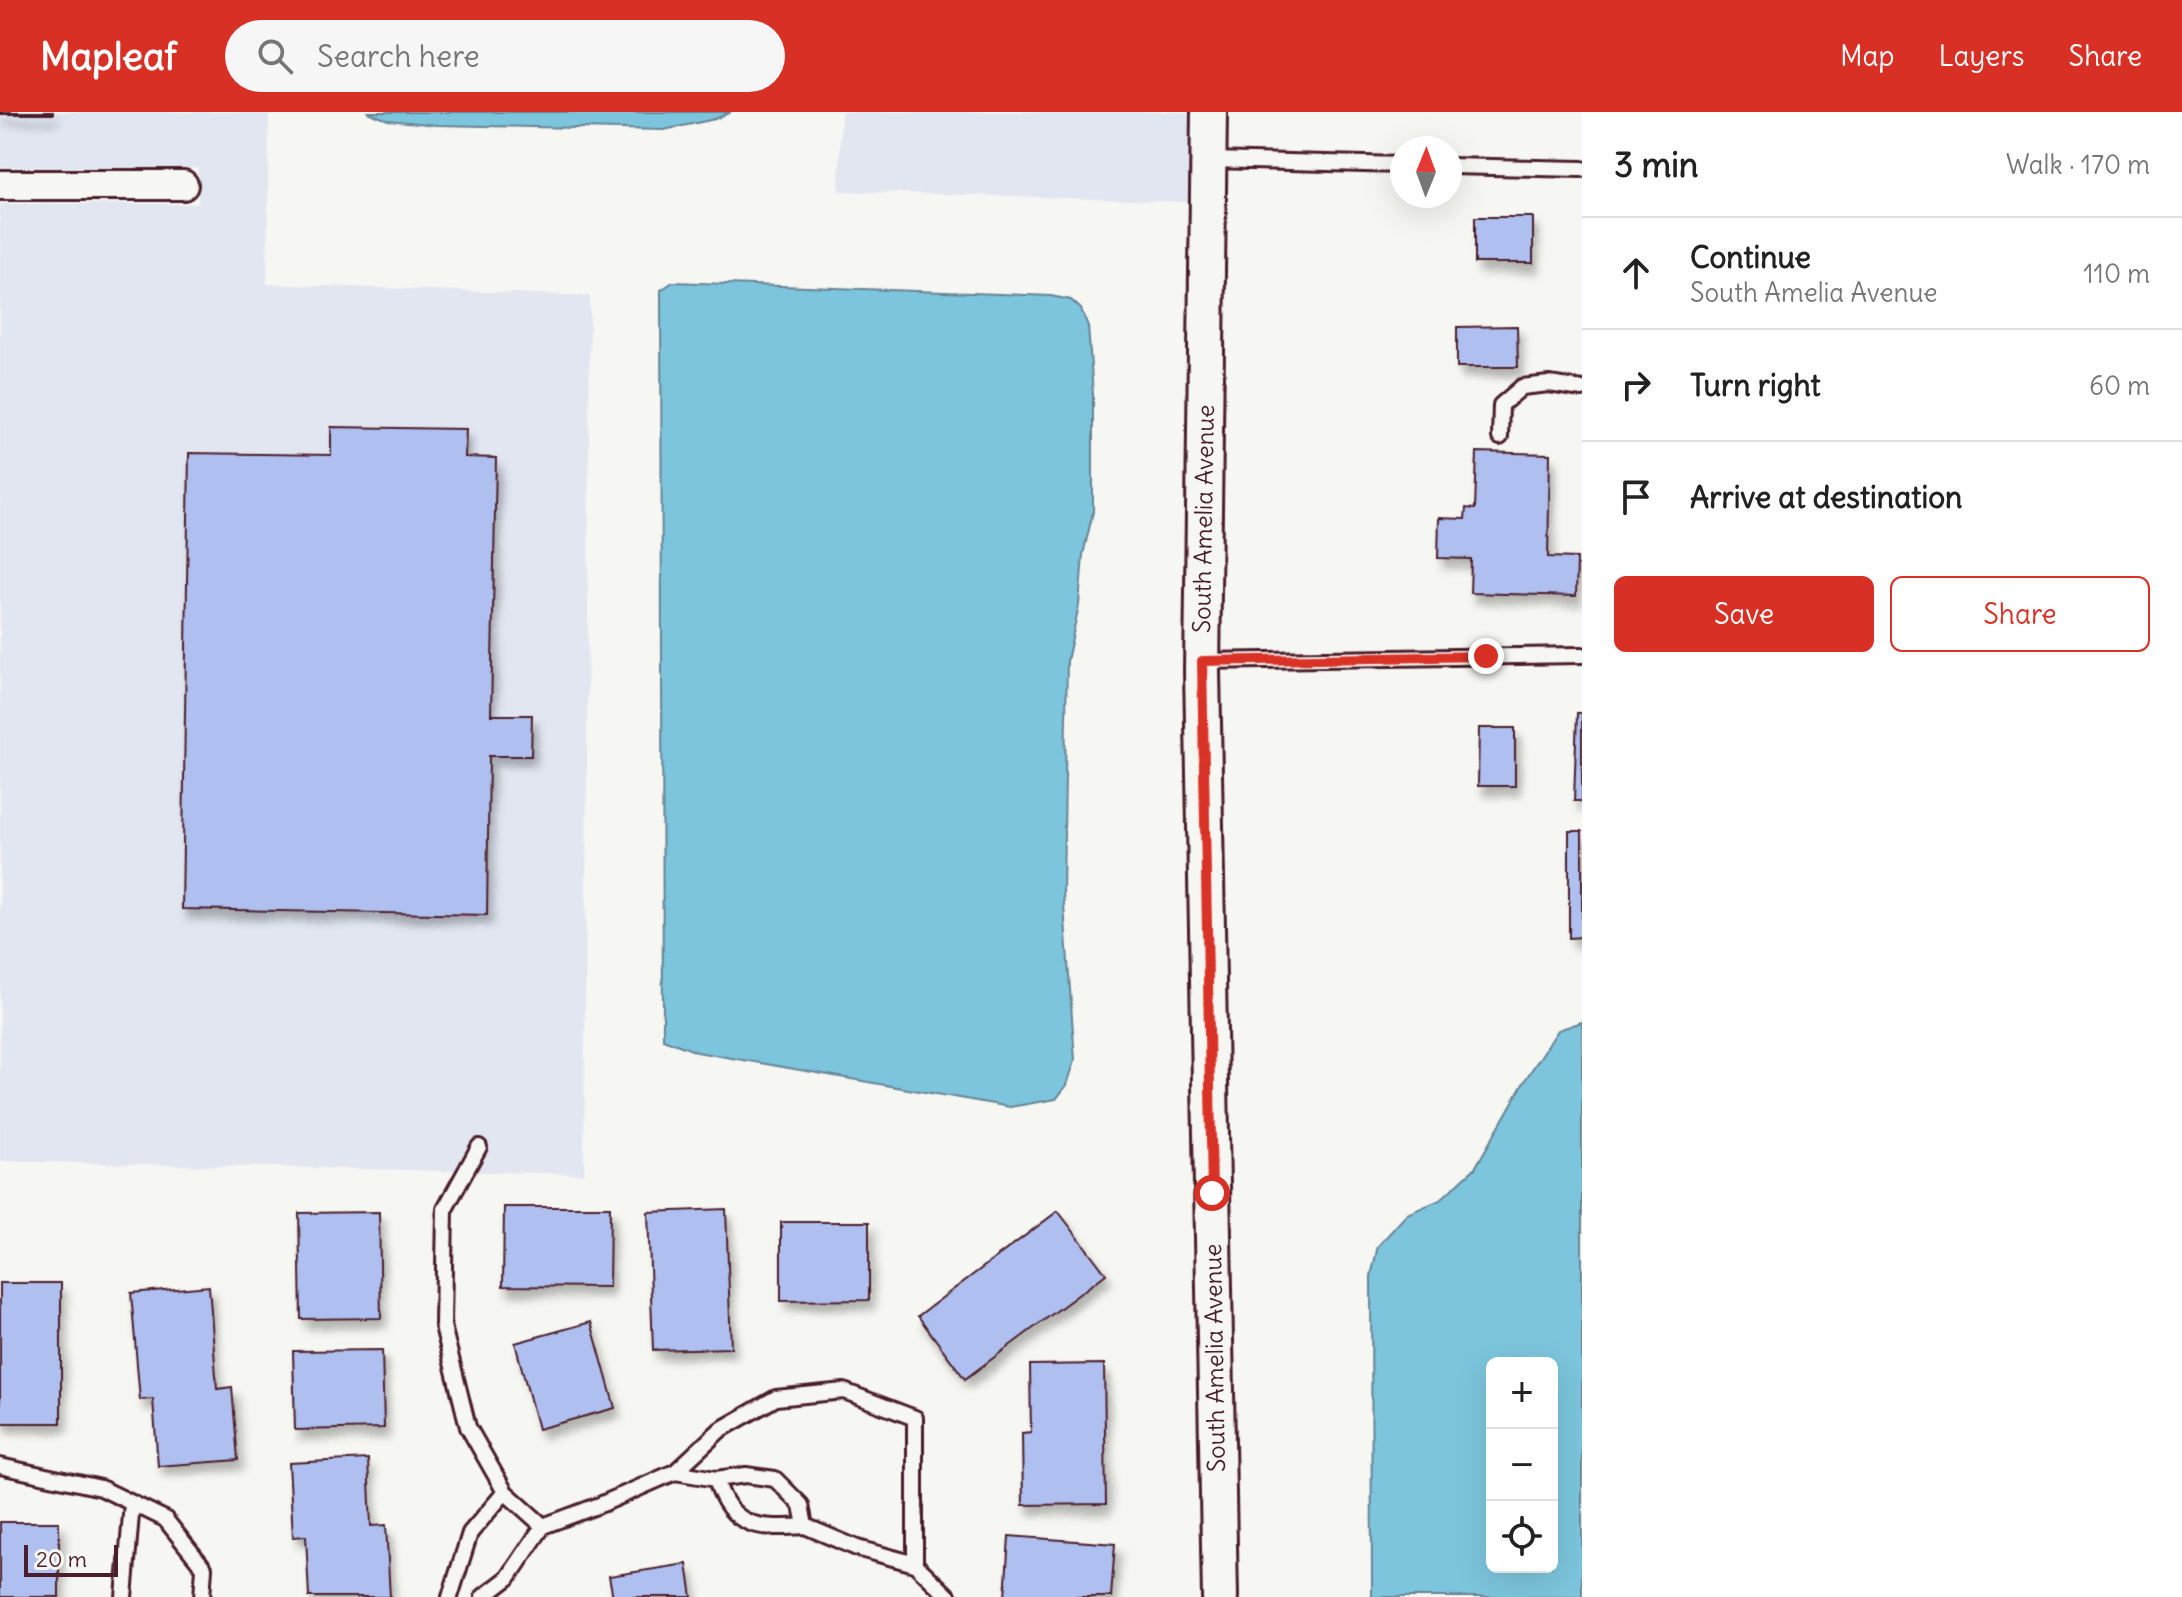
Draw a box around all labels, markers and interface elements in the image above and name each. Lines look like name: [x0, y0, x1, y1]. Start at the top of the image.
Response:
search box: [225, 20, 785, 92]
text: Mapleaf: [40, 33, 177, 80]
icon: search: [253, 34, 297, 78]
text: Search here: [317, 37, 480, 75]
text: Map: [1840, 38, 1895, 74]
text: Layers: [1939, 38, 2025, 74]
text: Share: [2069, 38, 2142, 74]
north arrow: [1390, 136, 1462, 208]
text: 3 min: [1614, 143, 1699, 186]
text: Walk · 170 m: [2006, 148, 2150, 181]
text: Continue: [1690, 238, 1811, 276]
icon: ahead: [1614, 251, 1658, 295]
text: 110 m: [2083, 257, 2150, 290]
text: South Amelia Avenue: [1690, 276, 1938, 309]
icon: right: [1614, 363, 1658, 407]
text: Turn right: [1690, 366, 1821, 404]
text: 60 m: [2089, 369, 2150, 402]
street label: South Amelia Avenue: [1186, 404, 1220, 633]
icon: arrive: [1614, 475, 1658, 519]
text: Arrive at destination: [1690, 478, 1962, 516]
button: Save: [1614, 576, 1874, 652]
button: Share: [1890, 576, 2150, 652]
route end: [1468, 638, 1504, 674]
route start: [1194, 1175, 1230, 1211]
street label: South Amelia Avenue: [1197, 1244, 1231, 1473]
map controls: [1486, 1357, 1558, 1573]
button: +: [1486, 1357, 1558, 1429]
button: −: [1486, 1429, 1558, 1501]
button: locate: [1486, 1501, 1558, 1573]
scale bar: [24, 1541, 118, 1577]
text: 20 m: [36, 1545, 87, 1573]

